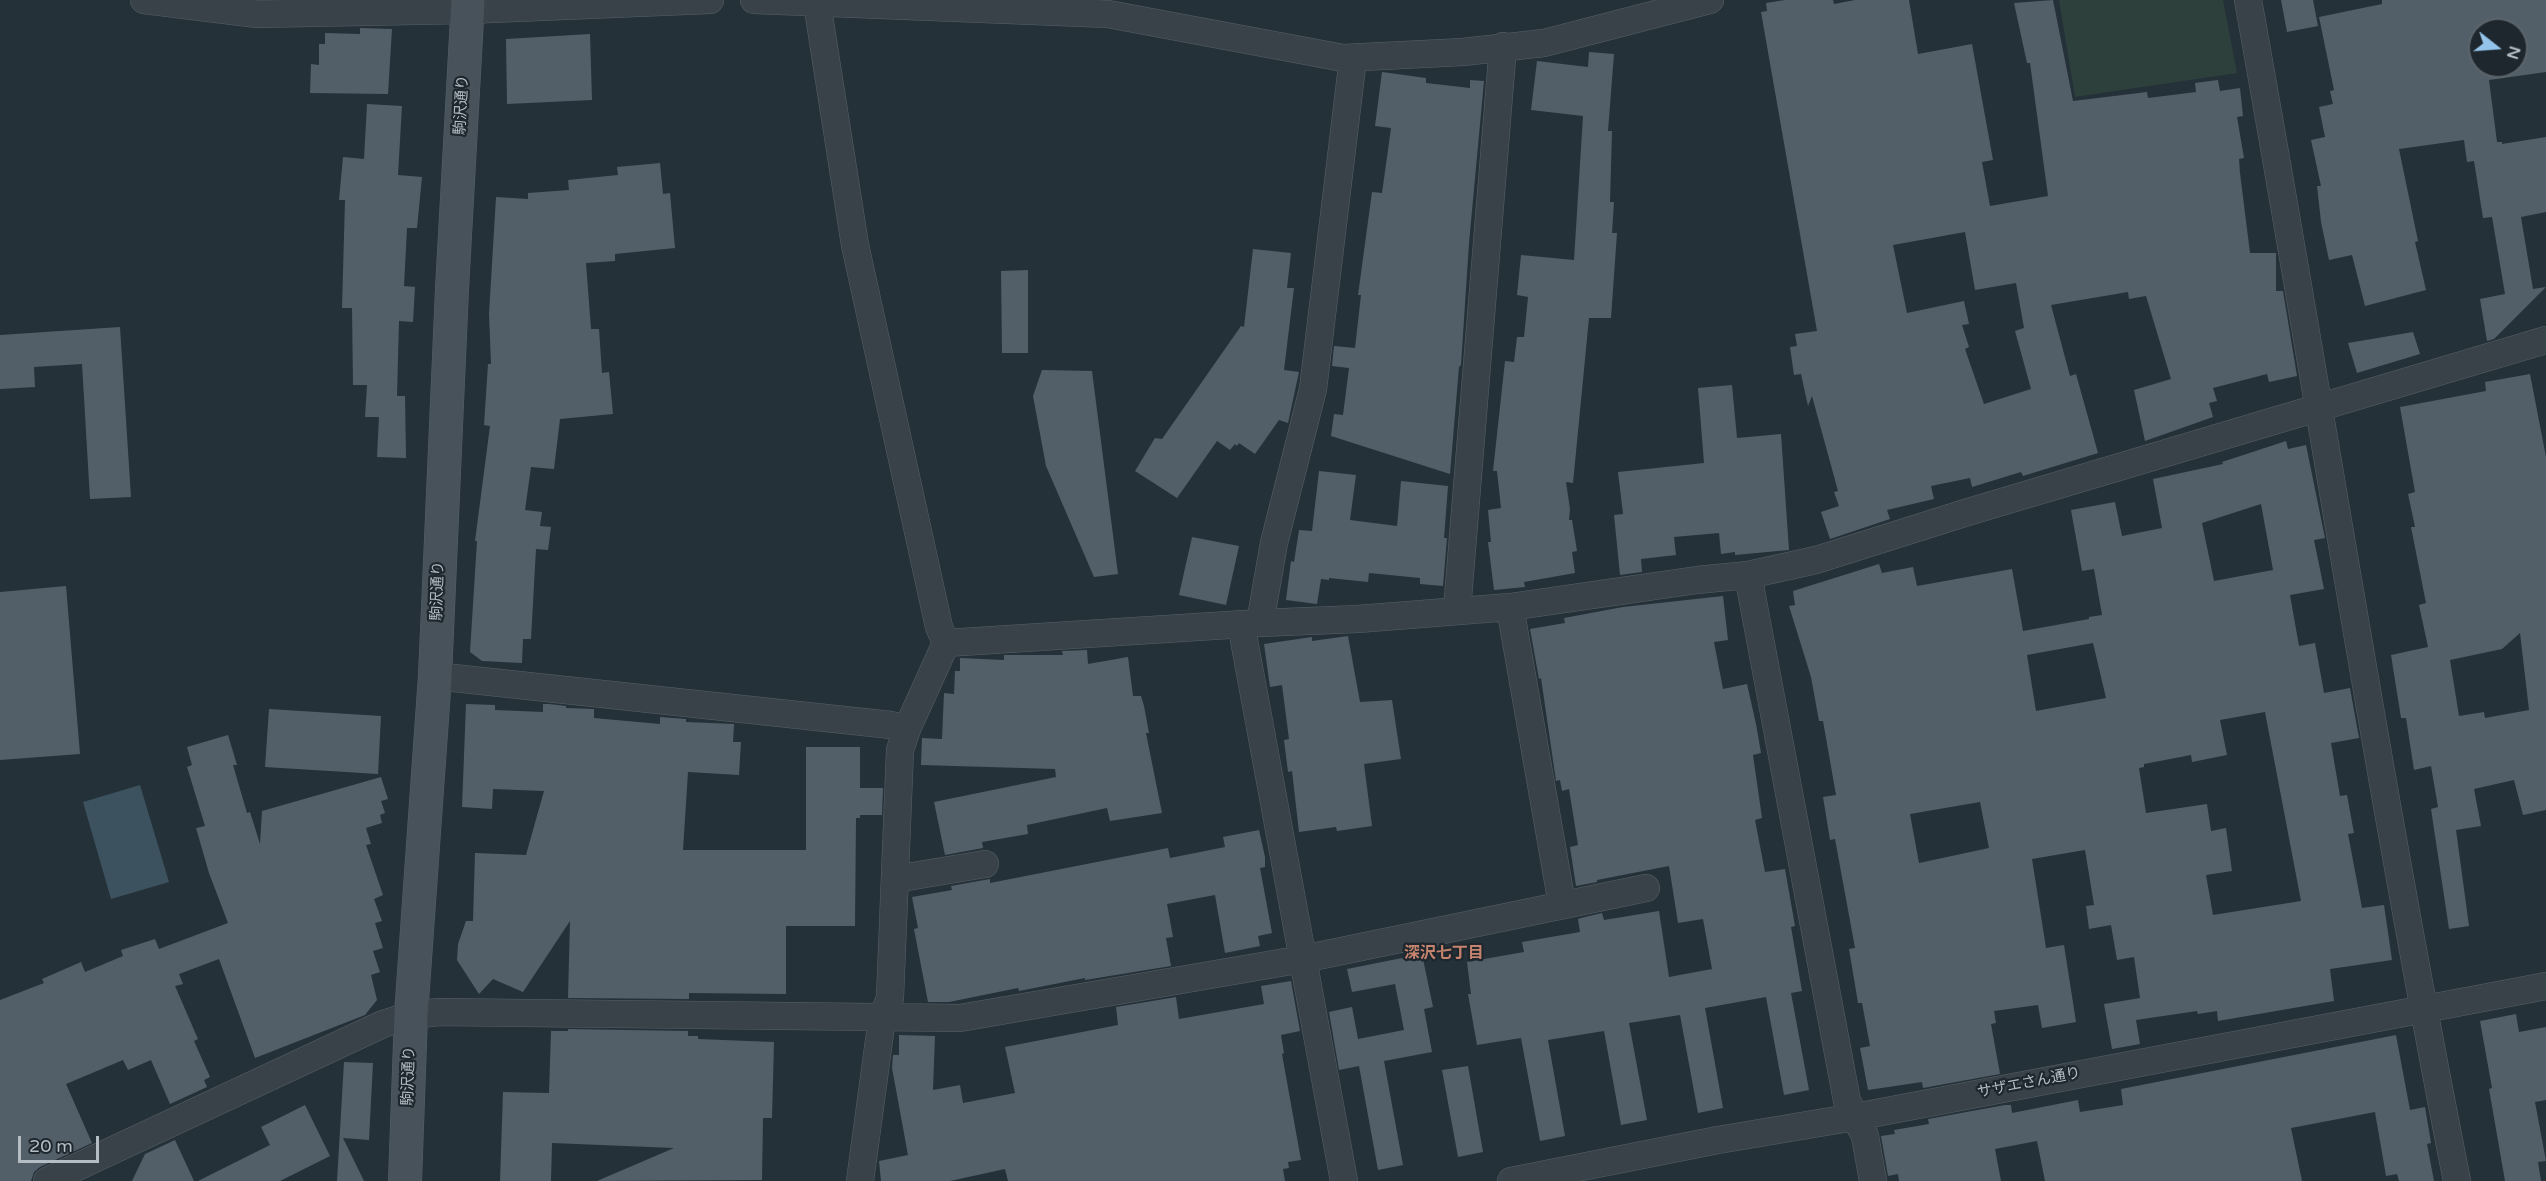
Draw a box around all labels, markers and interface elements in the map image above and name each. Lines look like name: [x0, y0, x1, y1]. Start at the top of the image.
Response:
north arrow: [2468, 18, 2528, 78]
text: N: [2502, 44, 2525, 62]
street label: 駒沢通り: [451, 75, 473, 135]
street label: 駒沢通り: [428, 561, 448, 621]
district label: 深沢七丁目: [1404, 944, 1484, 964]
street label: 駒沢通り: [399, 1046, 419, 1106]
street label: サザエさん通り: [1976, 1064, 2082, 1102]
scale bar: [21, 1124, 102, 1162]
text: 20 m: [29, 1135, 73, 1157]

